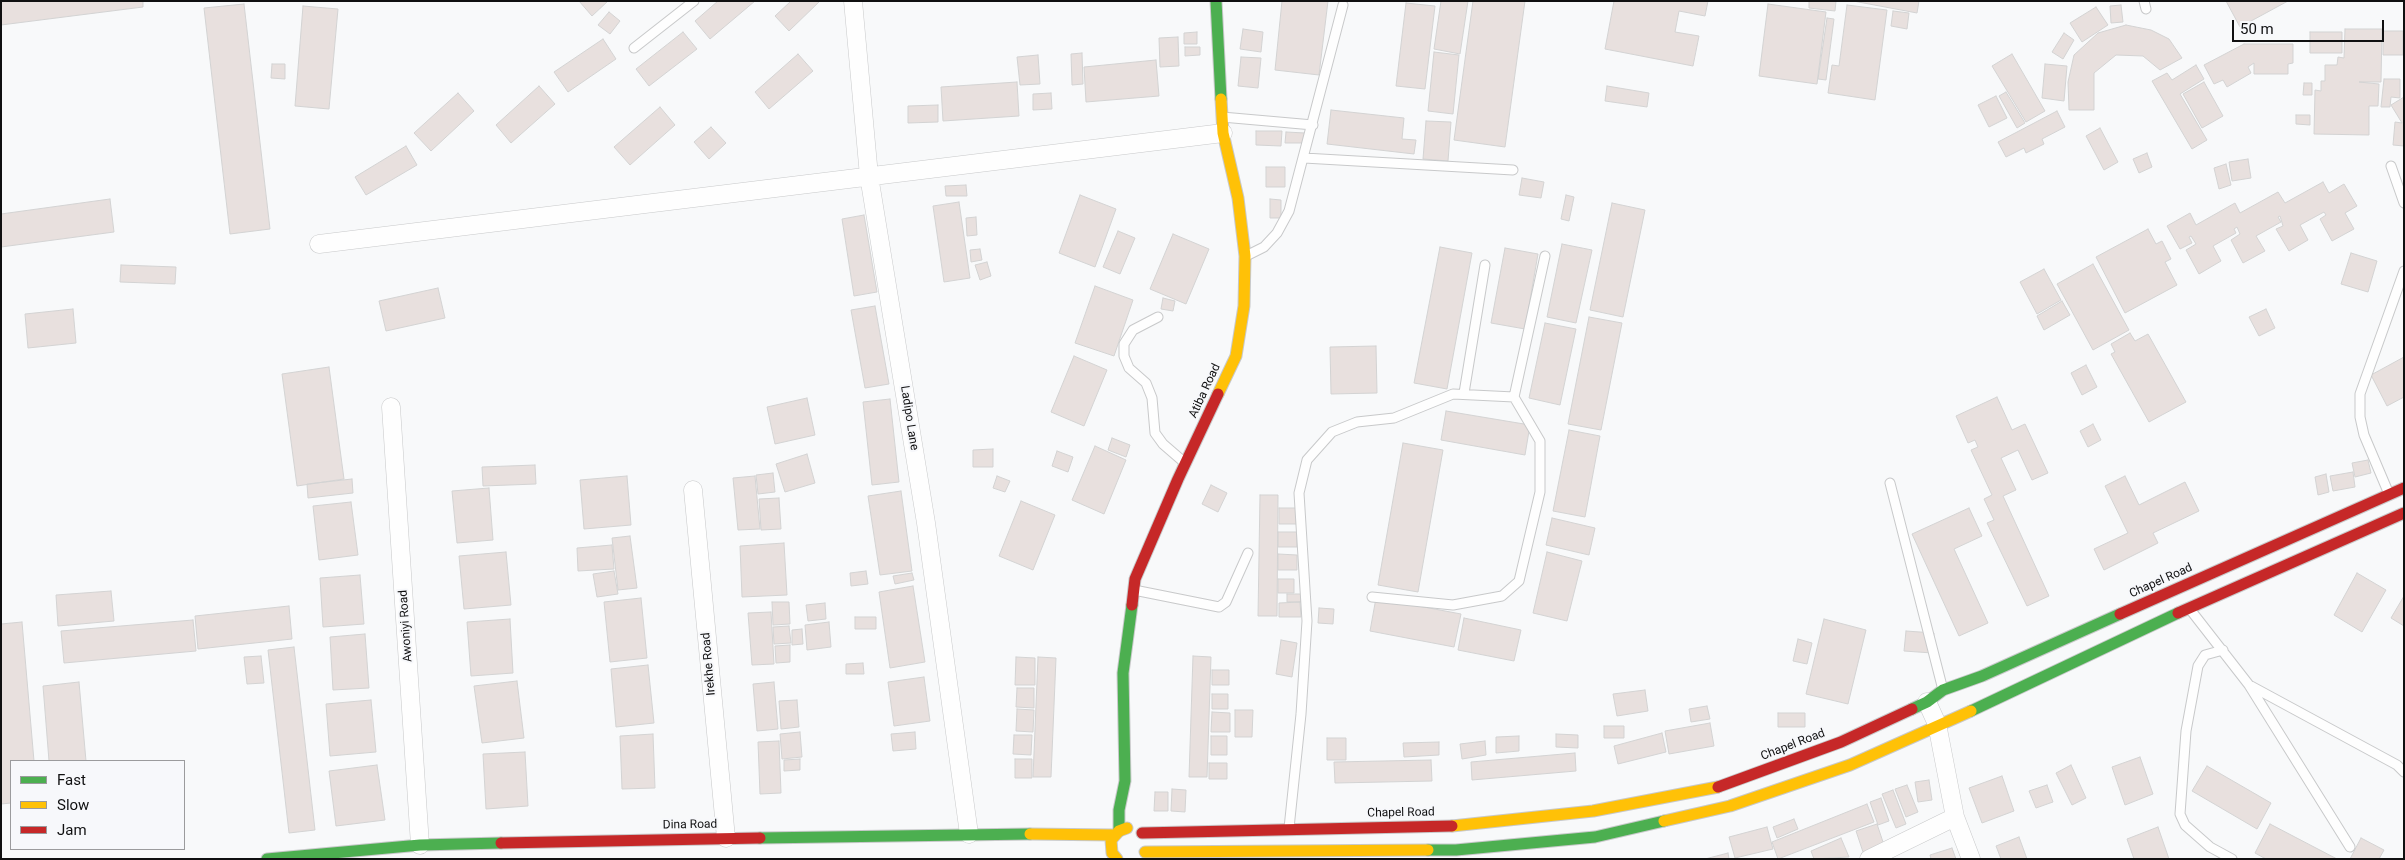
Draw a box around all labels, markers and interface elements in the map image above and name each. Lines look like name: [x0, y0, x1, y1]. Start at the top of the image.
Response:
scale bar: [2235, 10, 2388, 42]
text: 50 m: [2240, 20, 2274, 38]
street label: Atiba Road: [1186, 362, 1224, 420]
street label: Ladipo Lane: [897, 385, 921, 451]
street label: Chapel Road: [2127, 561, 2195, 601]
street label: Awoniyi Road: [396, 590, 416, 662]
street label: Irekhe Road: [699, 632, 719, 696]
street label: Chapel Road: [1759, 726, 1827, 764]
legend: [10, 760, 185, 850]
text: Fast: [57, 771, 86, 789]
text: Slow: [57, 796, 89, 814]
street label: Chapel Road: [1367, 805, 1435, 821]
street label: Dina Road: [663, 817, 717, 833]
text: Jam: [57, 821, 87, 839]

